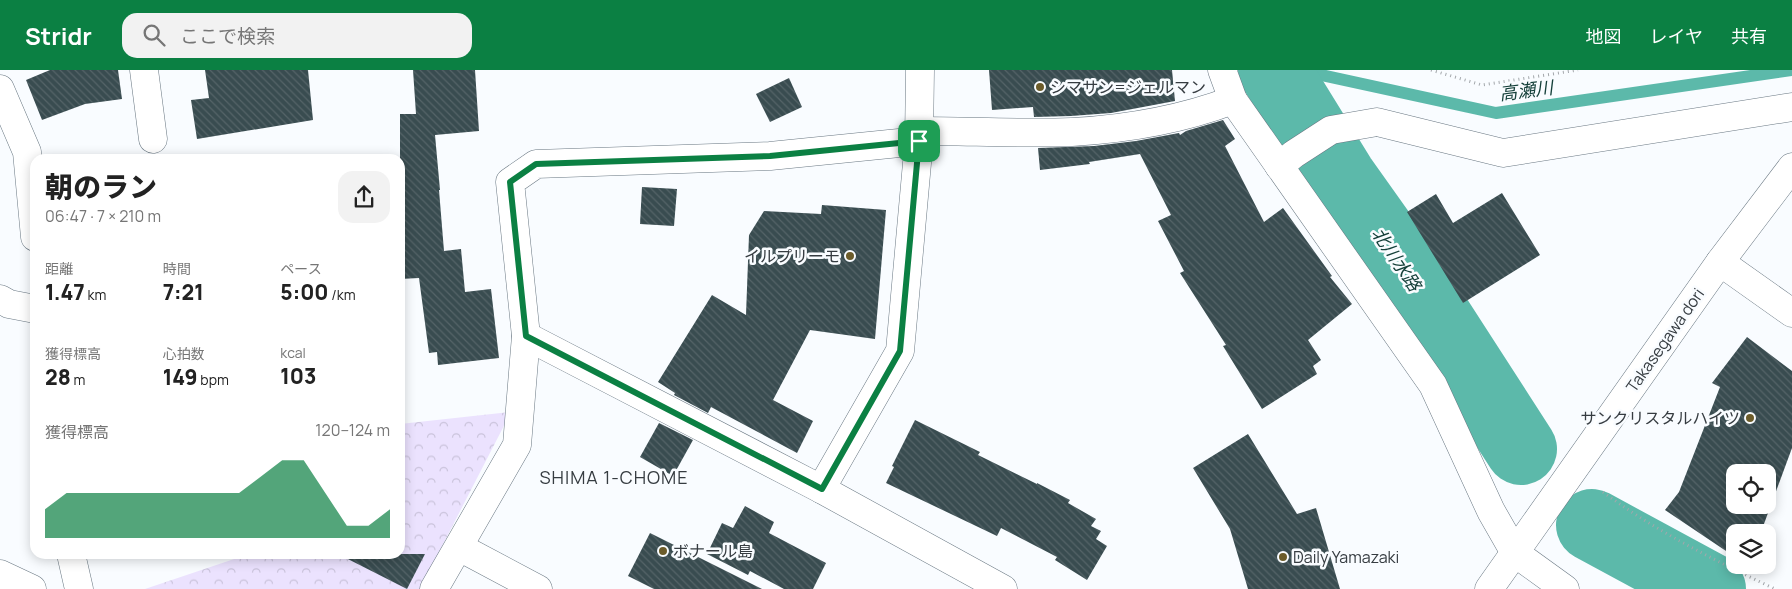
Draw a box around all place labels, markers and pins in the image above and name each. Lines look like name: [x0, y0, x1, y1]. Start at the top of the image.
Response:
place label: シマサン=ジェルマン: [1050, 76, 1206, 98]
marker: シマサン=ジェルマン: [1034, 81, 1046, 93]
pin: [898, 120, 940, 162]
place label: イルプリーモ: [744, 245, 840, 267]
marker: イルプリーモ: [844, 250, 856, 262]
place label: サンクリスタルハイツ: [1580, 407, 1740, 429]
marker: サンクリスタルハイツ: [1744, 412, 1756, 424]
place label: ボナール島: [673, 540, 753, 562]
marker: ボナール島: [657, 545, 669, 557]
place label: Daily Yamazaki: [1293, 546, 1399, 568]
marker: Daily Yamazaki: [1277, 551, 1289, 563]

